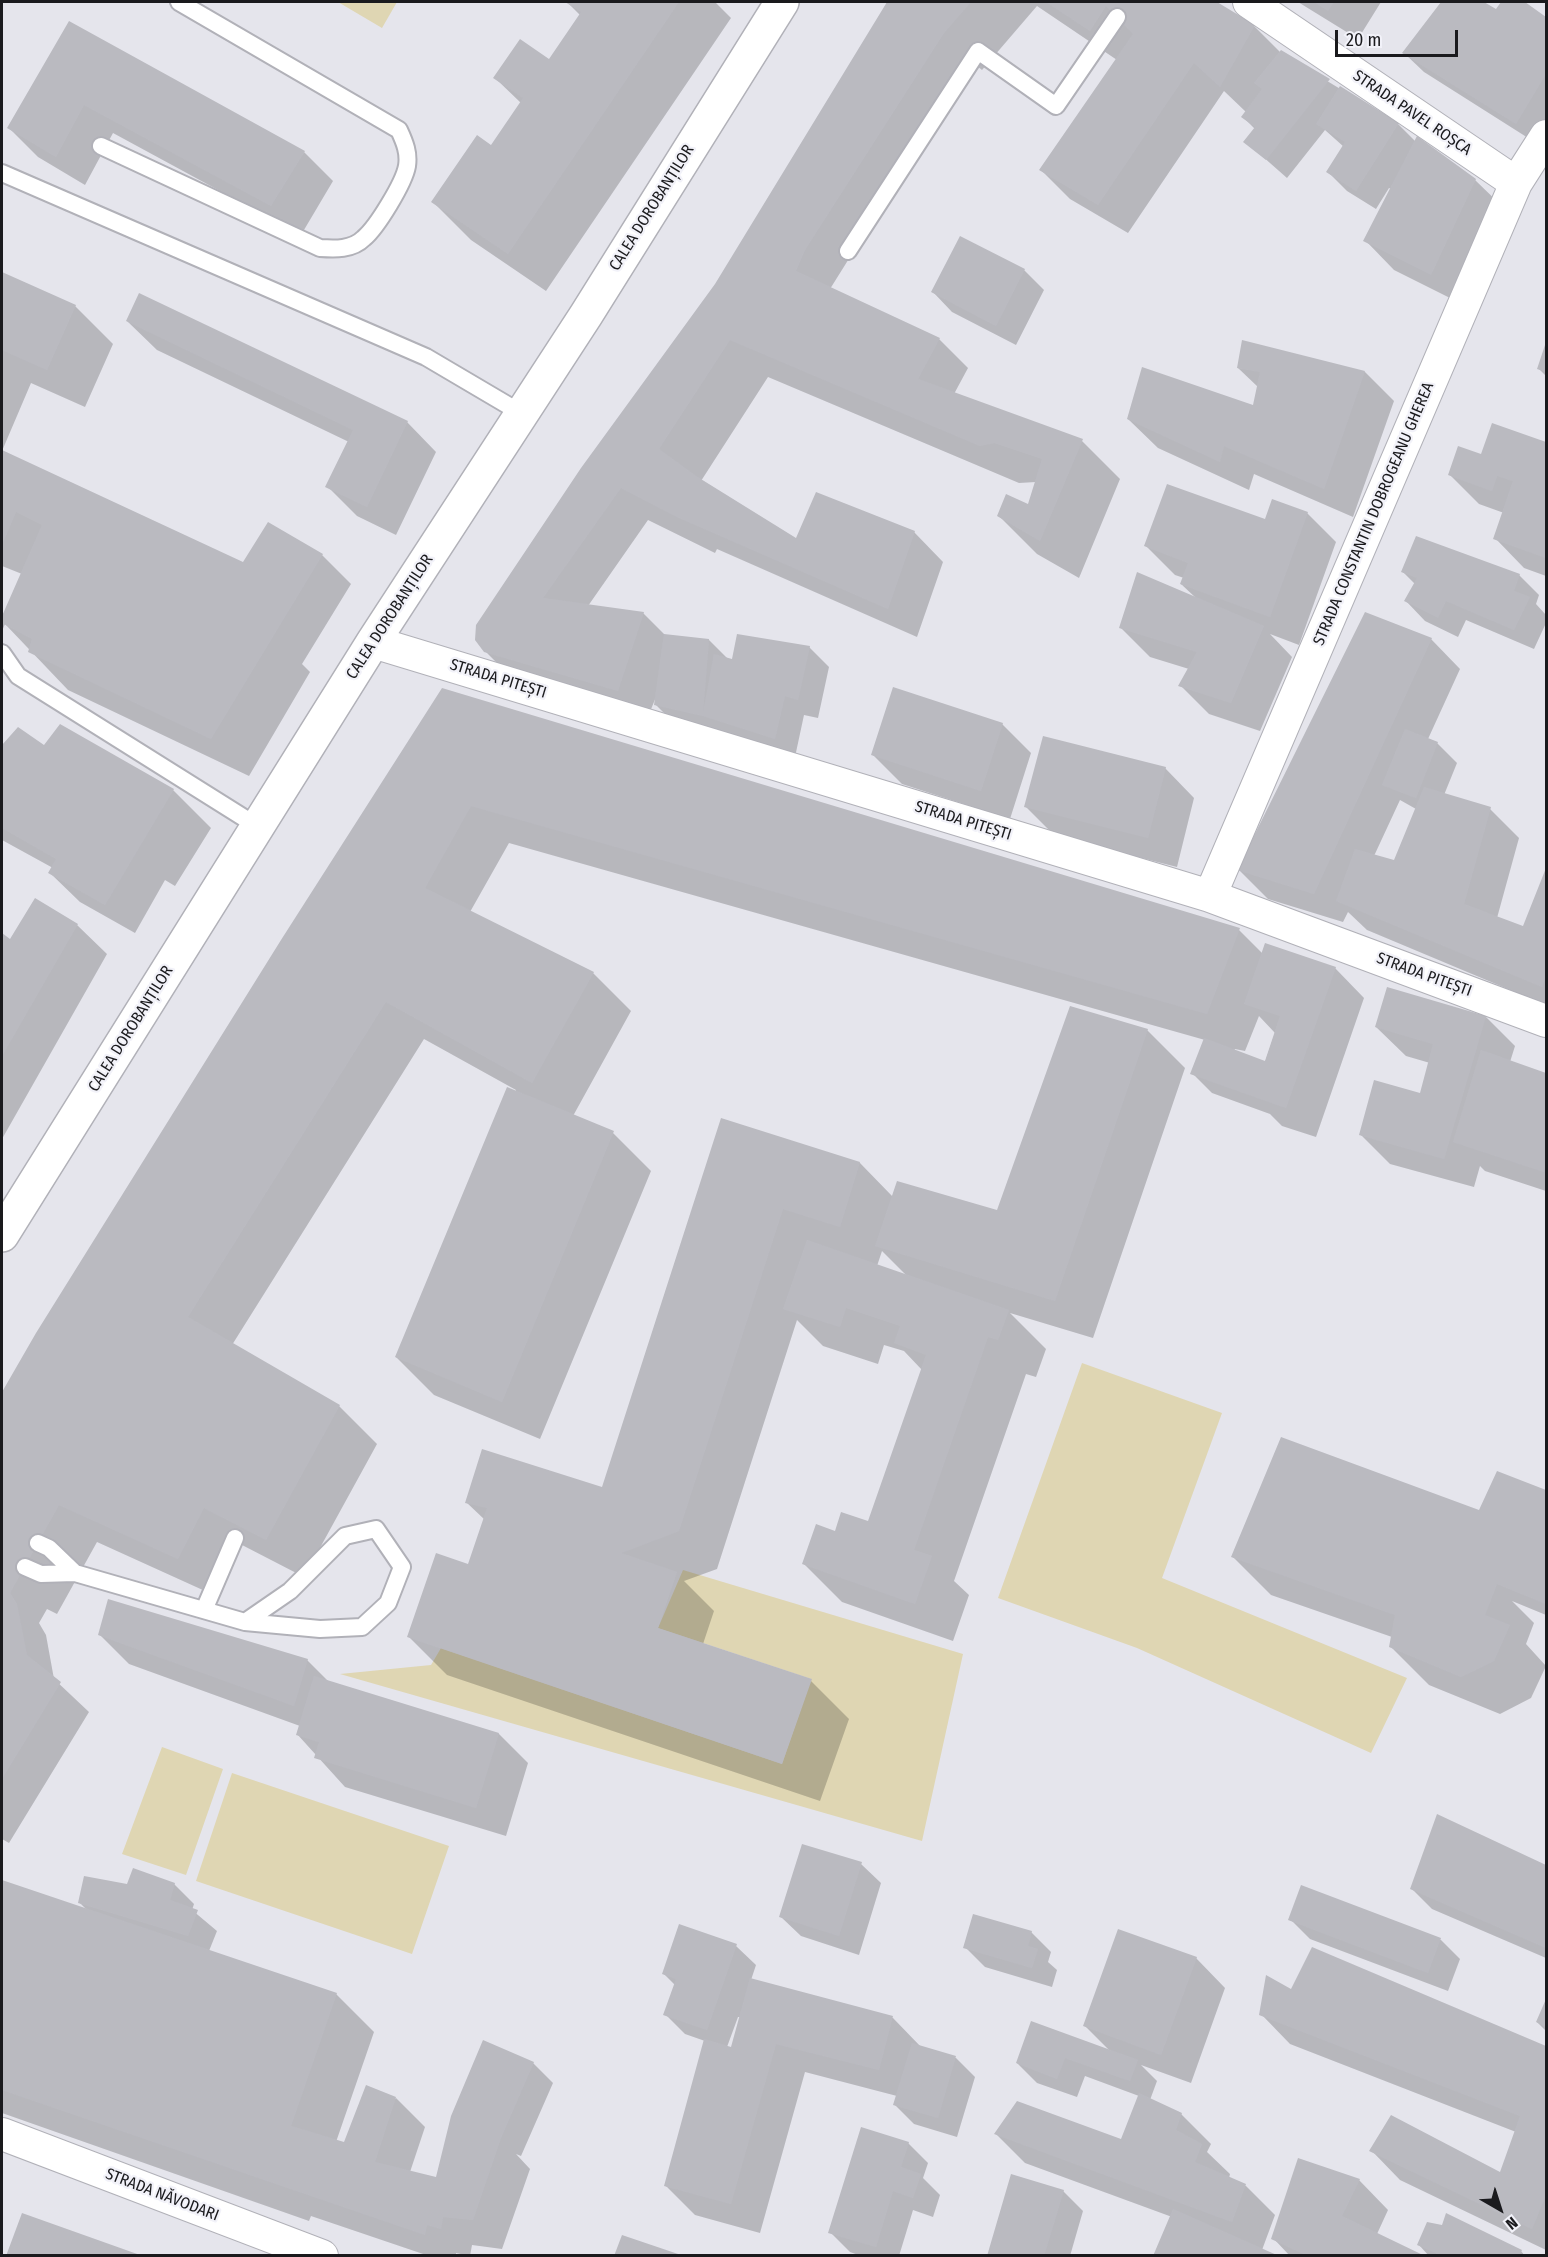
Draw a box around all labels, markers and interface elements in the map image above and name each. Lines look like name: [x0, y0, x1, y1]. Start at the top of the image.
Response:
scale bar: [1338, 18, 1461, 56]
text: 20 m: [1346, 29, 1381, 51]
street label: STRADA PAVEL ROȘCA: [1349, 66, 1475, 160]
street label: CALEA DOROBANȚILOR: [605, 142, 699, 274]
street label: STRADA CONSTANTIN DOBROGEANU GHEREA: [1310, 379, 1438, 649]
street label: CALEA DOROBANȚILOR: [343, 551, 437, 683]
street label: STRADA PITEȘTI: [447, 655, 549, 703]
street label: STRADA PITEȘTI: [912, 797, 1014, 845]
street label: STRADA PITEȘTI: [1374, 949, 1474, 1001]
street label: CALEA DOROBANȚILOR: [84, 963, 178, 1095]
street label: STRADA NĂVODARI: [103, 2165, 221, 2225]
north arrow: [1470, 2179, 1530, 2239]
text: N: [1502, 2213, 1521, 2234]

